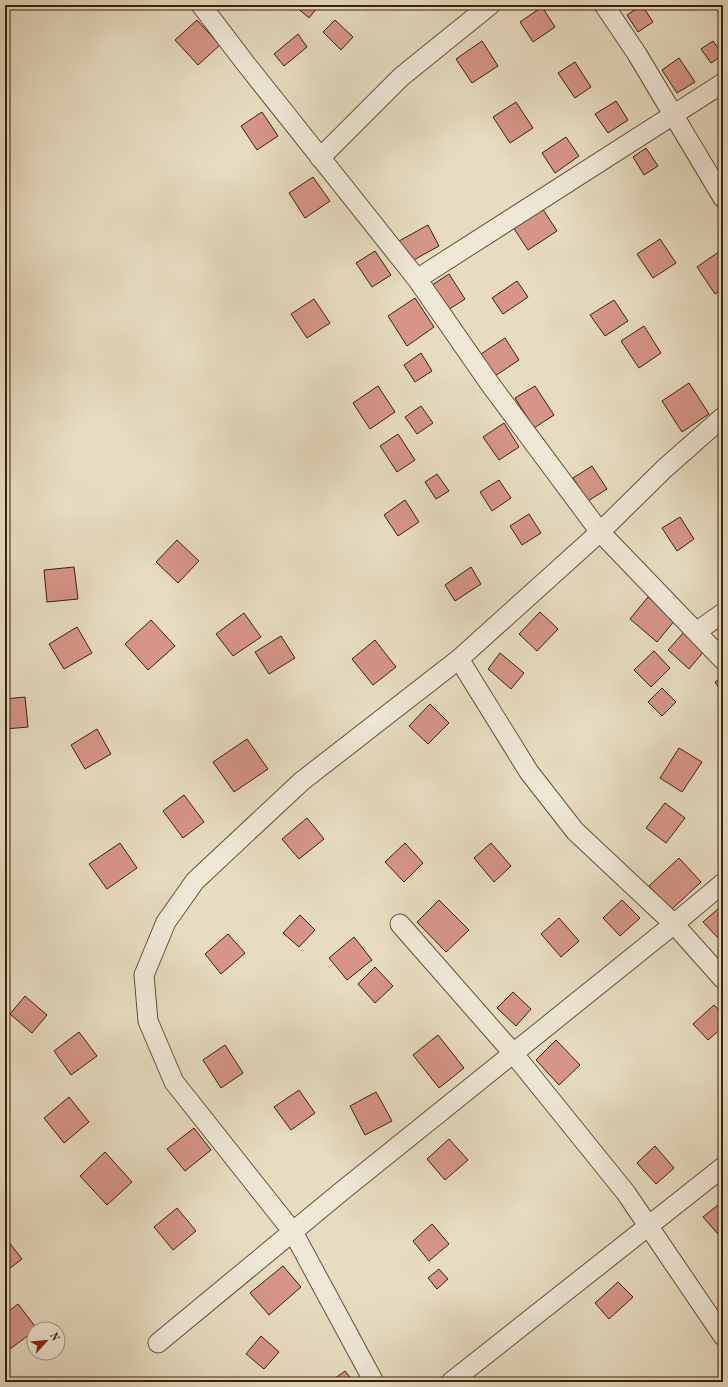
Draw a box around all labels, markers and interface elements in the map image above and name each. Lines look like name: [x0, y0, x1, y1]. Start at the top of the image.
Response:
north arrow: [26, 1321, 66, 1361]
text: N: [47, 1331, 61, 1344]

